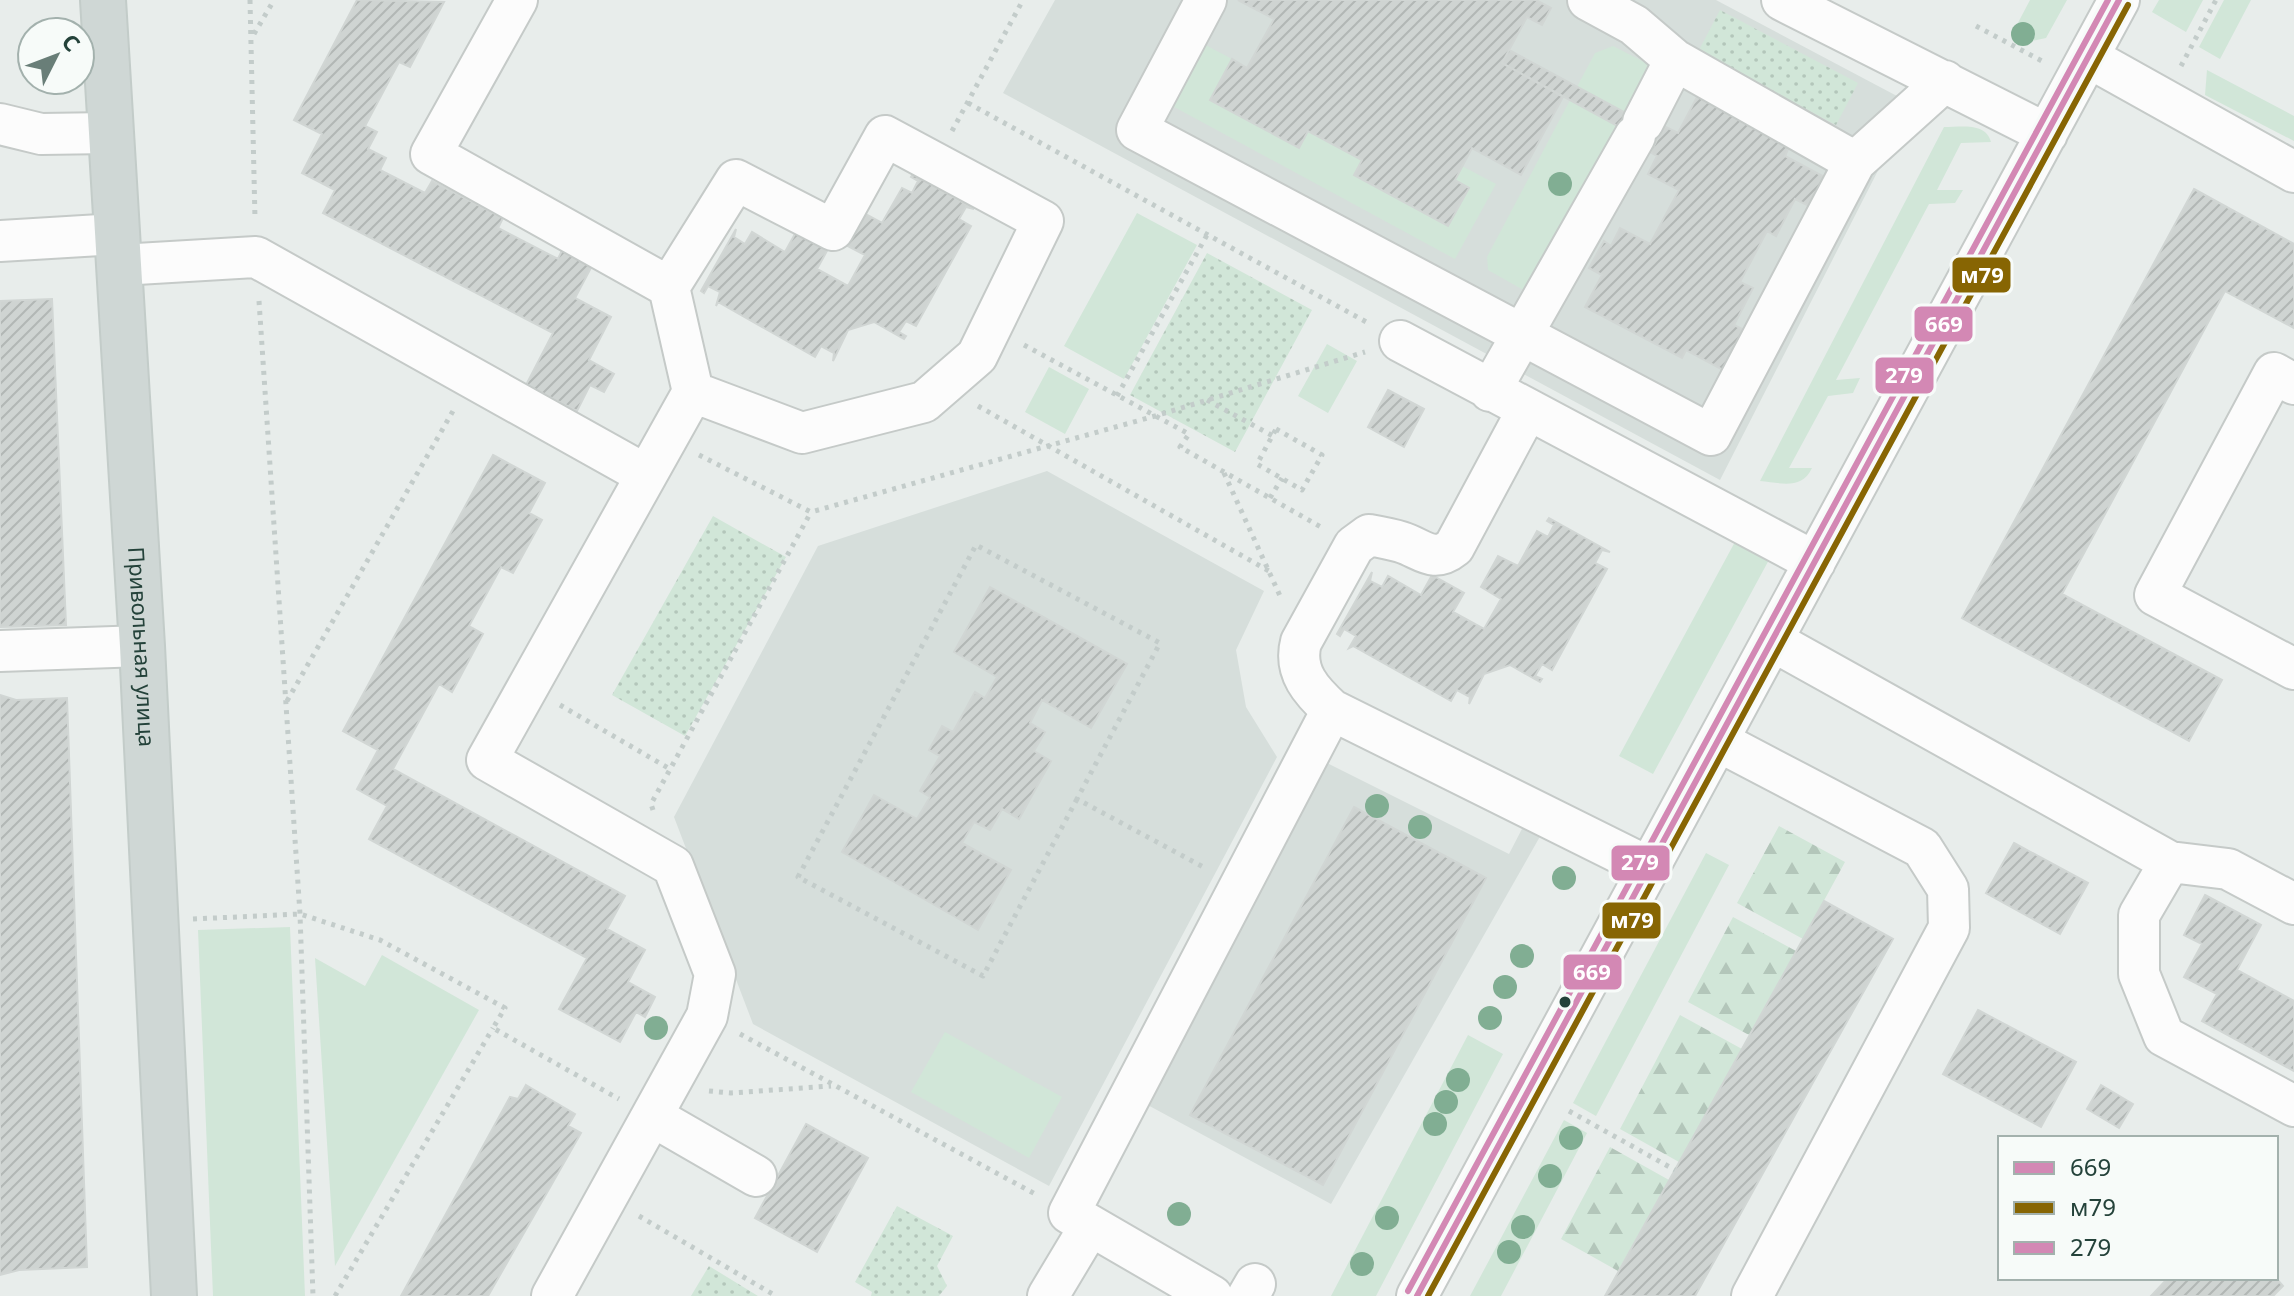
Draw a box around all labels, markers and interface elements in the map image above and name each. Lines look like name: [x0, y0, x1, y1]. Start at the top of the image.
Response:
north arrow: [16, 16, 96, 96]
text: С: [56, 27, 88, 57]
line badge: м79: [1951, 256, 2012, 294]
text: м79: [1960, 259, 2004, 289]
line badge: 669: [1913, 305, 1974, 343]
text: 669: [1925, 308, 1963, 338]
line badge: 279: [1874, 356, 1935, 395]
text: 279: [1885, 359, 1923, 389]
street label: Привольная улица: [122, 546, 163, 747]
line badge: 279: [1610, 844, 1671, 882]
text: 279: [1621, 846, 1659, 876]
line badge: м79: [1601, 901, 1662, 940]
text: м79: [1610, 904, 1654, 934]
line badge: 669: [1562, 953, 1623, 991]
text: 669: [1573, 956, 1611, 986]
unlabelled marker: [1557, 994, 1573, 1010]
legend: [1998, 1136, 2278, 1280]
text: 669: [2070, 1150, 2111, 1183]
text: м79: [2070, 1190, 2116, 1223]
text: 279: [2070, 1230, 2111, 1263]

